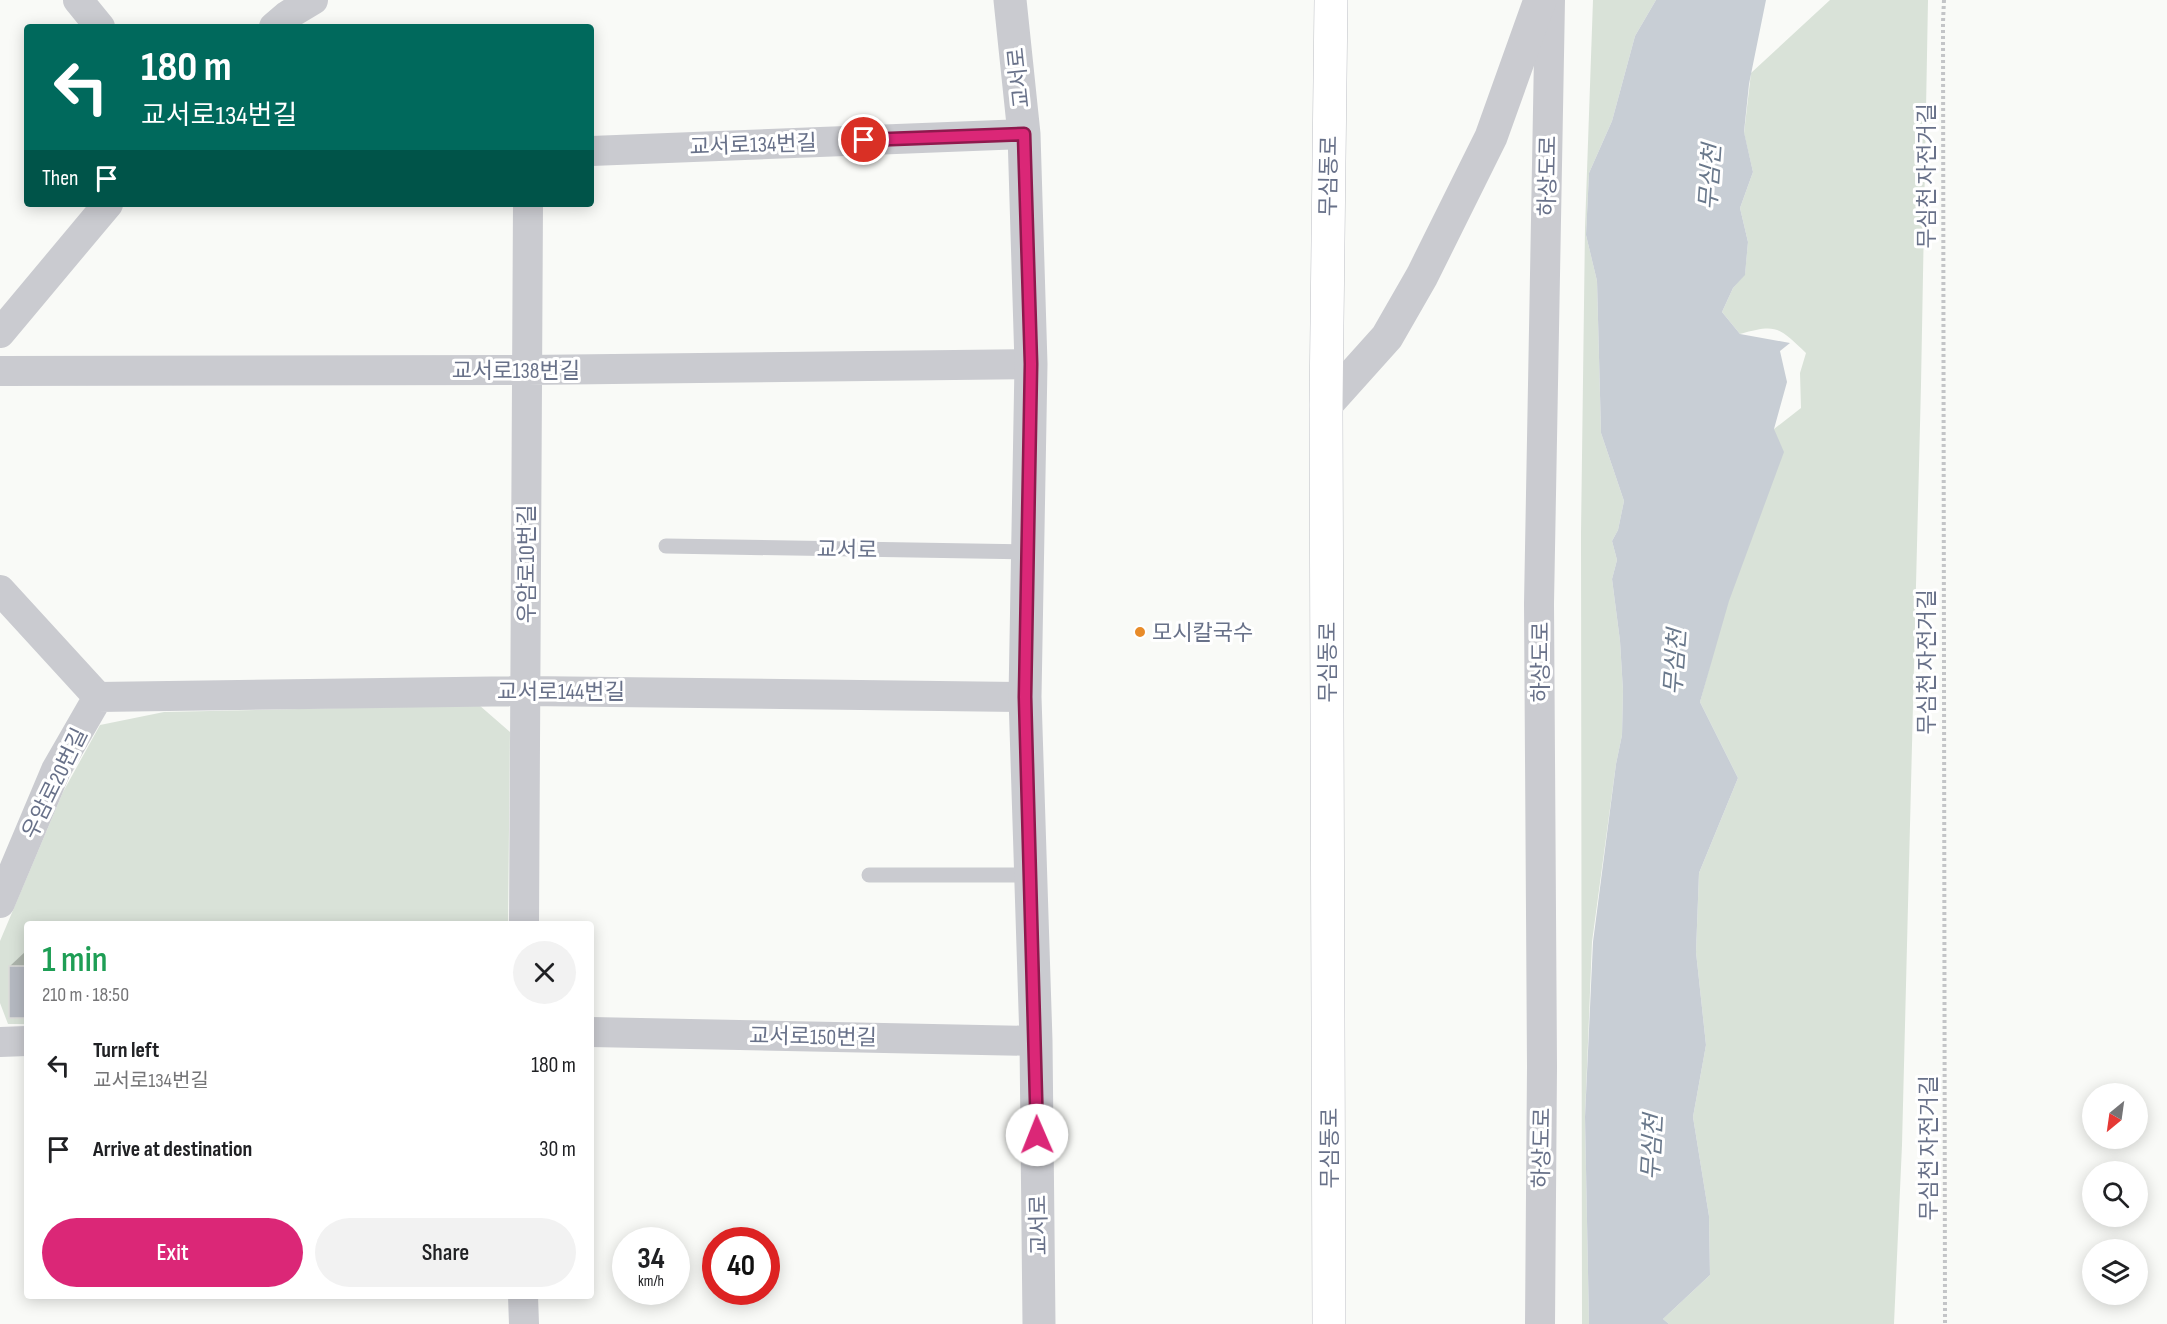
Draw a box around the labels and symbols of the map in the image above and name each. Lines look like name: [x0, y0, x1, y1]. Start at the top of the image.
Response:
street label: 교서로: [1003, 46, 1036, 109]
street label: 무심천 자전거길: [1914, 103, 1941, 249]
pin: [838, 114, 889, 165]
street label: 교서로134번길: [689, 130, 817, 161]
street label: 무심동로: [1315, 135, 1344, 217]
street label: 하상도로: [1534, 135, 1563, 217]
water label: 무심천: [1694, 140, 1727, 211]
street label: 교서로138번길: [452, 358, 580, 385]
street label: 우암로10번길: [514, 505, 541, 623]
street label: 교서로: [816, 536, 878, 565]
street label: 무심천 자전거길: [1914, 589, 1941, 735]
place label: 모시칼국수: [1152, 620, 1253, 647]
street label: 무심동로: [1315, 622, 1342, 702]
street label: 하상도로: [1528, 622, 1555, 702]
marker: 모시칼국수: [1133, 625, 1147, 639]
water label: 무심천: [1659, 625, 1692, 696]
street label: 교서로144번길: [497, 679, 625, 706]
street label: 우암로20번길: [17, 724, 94, 844]
street label: 교서로150번길: [749, 1023, 877, 1052]
street label: 무심천 자전거길: [1916, 1075, 1943, 1221]
north arrow: [2082, 1083, 2148, 1149]
position arrow: [1005, 1103, 1069, 1167]
street label: 하상도로: [1528, 1107, 1557, 1189]
street label: 무심동로: [1317, 1108, 1344, 1188]
water label: 무심천: [1636, 1110, 1669, 1181]
street label: 교서로: [1025, 1194, 1054, 1256]
speed limit sign: 40: [702, 1227, 780, 1305]

